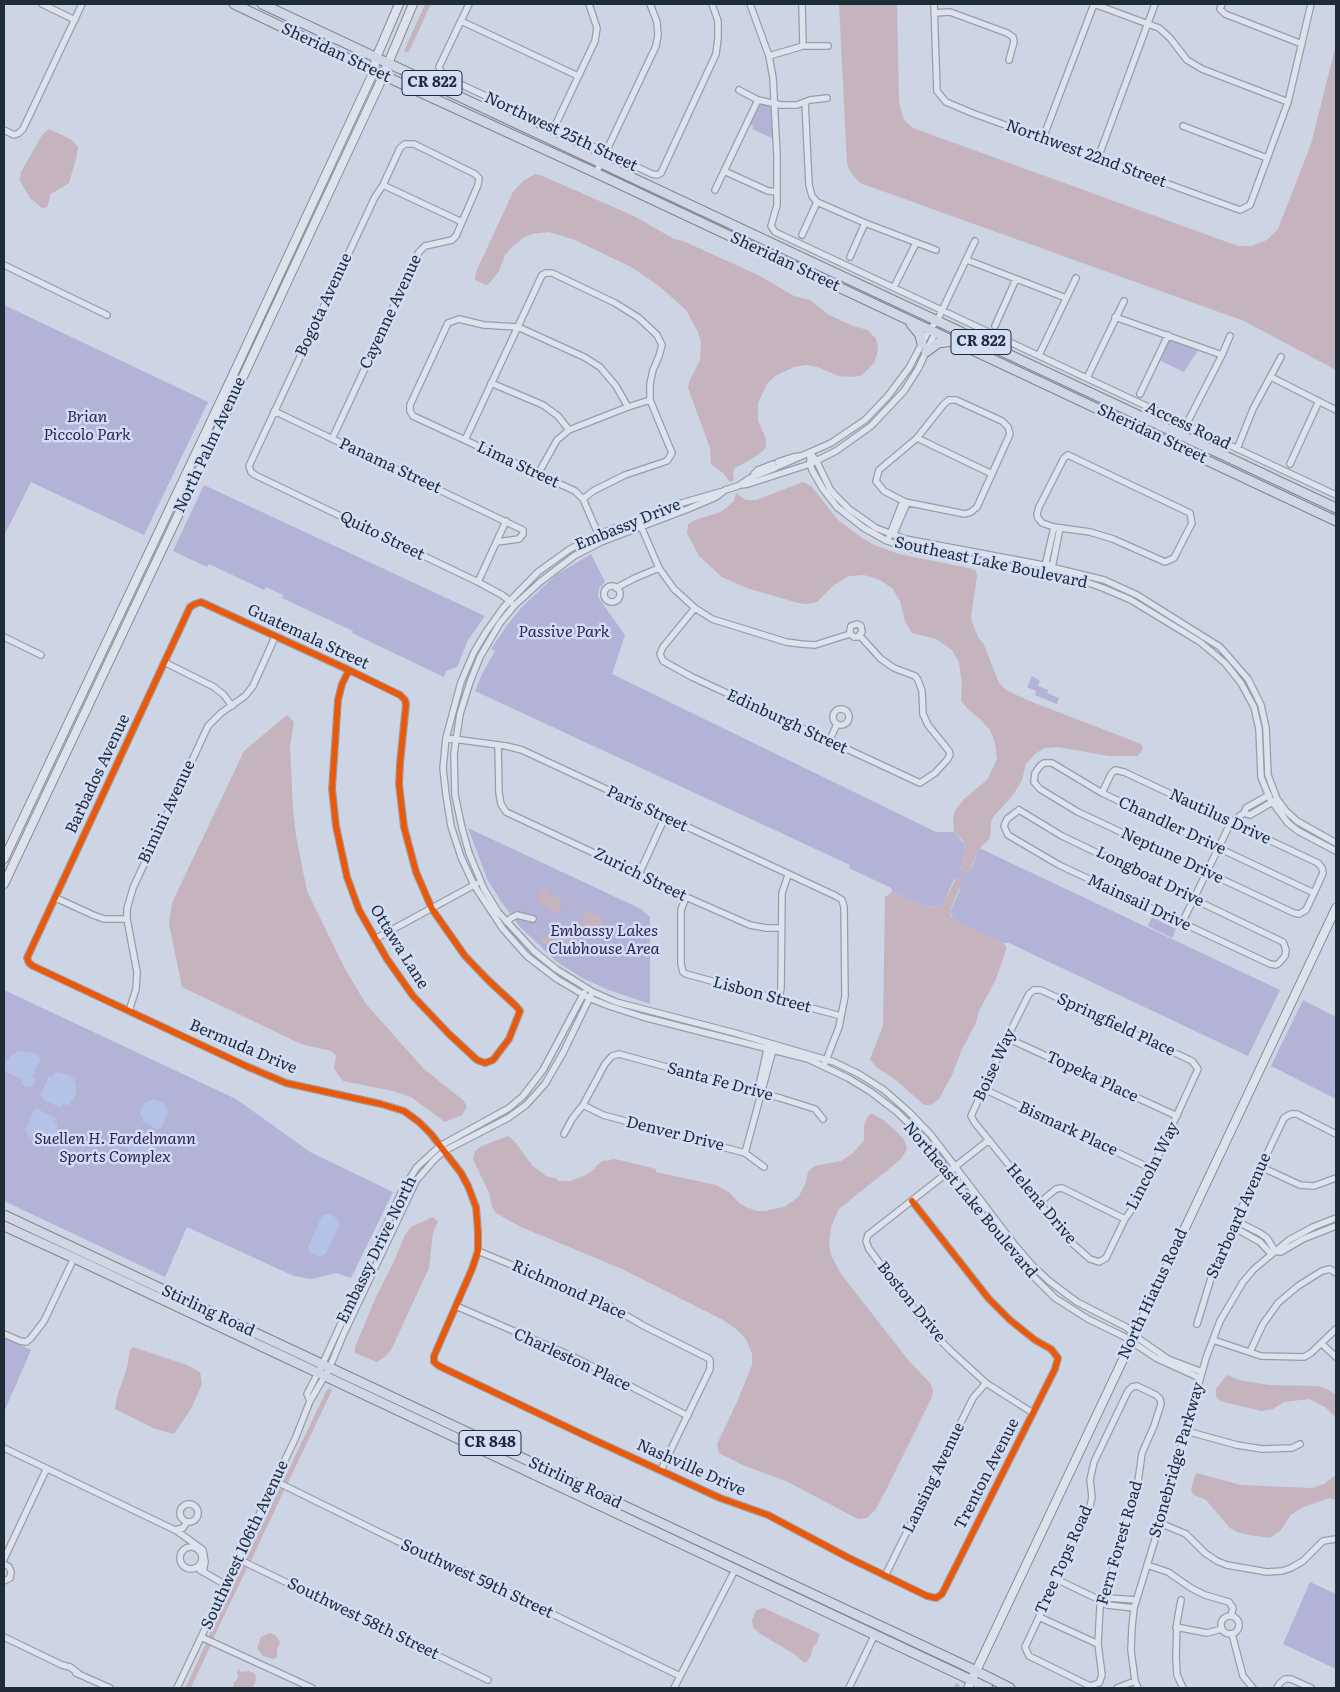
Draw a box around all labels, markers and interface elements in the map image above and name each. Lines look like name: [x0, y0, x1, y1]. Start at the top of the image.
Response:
street label: Sheridan Street: [278, 19, 394, 87]
road number: CR 822: [402, 70, 462, 96]
street label: Northwest 25th Street: [482, 88, 640, 176]
street label: Northwest 22nd Street: [1003, 116, 1169, 192]
street label: Sheridan Street: [727, 228, 843, 296]
street label: Bogota Avenue: [292, 250, 356, 360]
street label: Cayenne Avenue: [356, 252, 426, 372]
road number: CR 822: [951, 330, 1011, 354]
street label: North Palm Avenue: [170, 374, 250, 516]
street label: Access Road: [1142, 398, 1234, 454]
street label: Sheridan Street: [1094, 400, 1210, 468]
park label: Brian Piccolo Park: [43, 407, 131, 445]
street label: Panama Street: [336, 434, 444, 498]
street label: Lima Street: [474, 438, 562, 492]
street label: Embassy Drive: [572, 495, 684, 555]
street label: Quito Street: [336, 507, 428, 565]
street label: Southeast Lake Boulevard: [893, 533, 1089, 593]
street label: Guatemala Street: [244, 600, 372, 674]
park label: Passive Park: [518, 622, 610, 642]
street label: Edinburgh Street: [724, 686, 850, 758]
street label: Barbados Avenue: [62, 711, 134, 837]
street label: Bimini Avenue: [135, 757, 199, 867]
street label: Paris Street: [603, 782, 691, 836]
street label: Nautilus Drive: [1166, 785, 1274, 849]
street label: Chandler Drive: [1115, 793, 1229, 859]
street label: Neptune Drive: [1118, 824, 1226, 888]
street label: Longboat Drive: [1093, 843, 1207, 911]
street label: Zurich Street: [590, 844, 690, 906]
street label: Mainsail Drive: [1084, 871, 1194, 935]
street label: Ottawa Lane: [365, 901, 433, 993]
park label: Embassy Lakes Clubhouse Area: [548, 921, 660, 959]
street label: Lisbon Street: [711, 973, 813, 1017]
street label: Springfield Place: [1054, 989, 1178, 1061]
street label: Bermuda Drive: [186, 1016, 300, 1078]
street label: Boise Way: [970, 1026, 1020, 1104]
street label: Topeka Place: [1043, 1047, 1141, 1107]
street label: Santa Fe Drive: [665, 1059, 775, 1105]
street label: Bismark Place: [1015, 1098, 1121, 1160]
street label: Denver Drive: [624, 1113, 726, 1155]
street label: Northeast Lake Boulevard: [899, 1118, 1041, 1282]
street label: Lincoln Way: [1123, 1119, 1183, 1213]
park label: Suellen H. Fardelmann Sports Complex: [34, 1129, 196, 1167]
street label: Starboard Avenue: [1203, 1150, 1275, 1282]
street label: Helena Drive: [1002, 1160, 1080, 1248]
street label: Embassy Drive North: [333, 1173, 421, 1327]
street label: North Hiatus Road: [1114, 1226, 1192, 1362]
street label: Richmond Place: [509, 1256, 629, 1324]
street label: Boston Drive: [873, 1258, 949, 1346]
street label: Stirling Road: [158, 1281, 258, 1341]
street label: Charleston Place: [510, 1325, 634, 1395]
street label: Stonebridge Parkway: [1146, 1380, 1208, 1540]
street label: Trenton Avenue: [951, 1415, 1023, 1533]
street label: Lansing Avenue: [899, 1420, 969, 1536]
road number: CR 848: [459, 1430, 521, 1456]
street label: Nashville Drive: [634, 1435, 748, 1501]
street label: Stirling Road: [525, 1453, 625, 1513]
street label: Southwest 106th Avenue: [197, 1458, 293, 1632]
street label: Fern Forest Road: [1093, 1479, 1147, 1607]
street label: Tree Tops Road: [1031, 1502, 1097, 1618]
street label: Southwest 59th Street: [398, 1535, 556, 1623]
street label: Southwest 58th Street: [284, 1574, 442, 1664]

